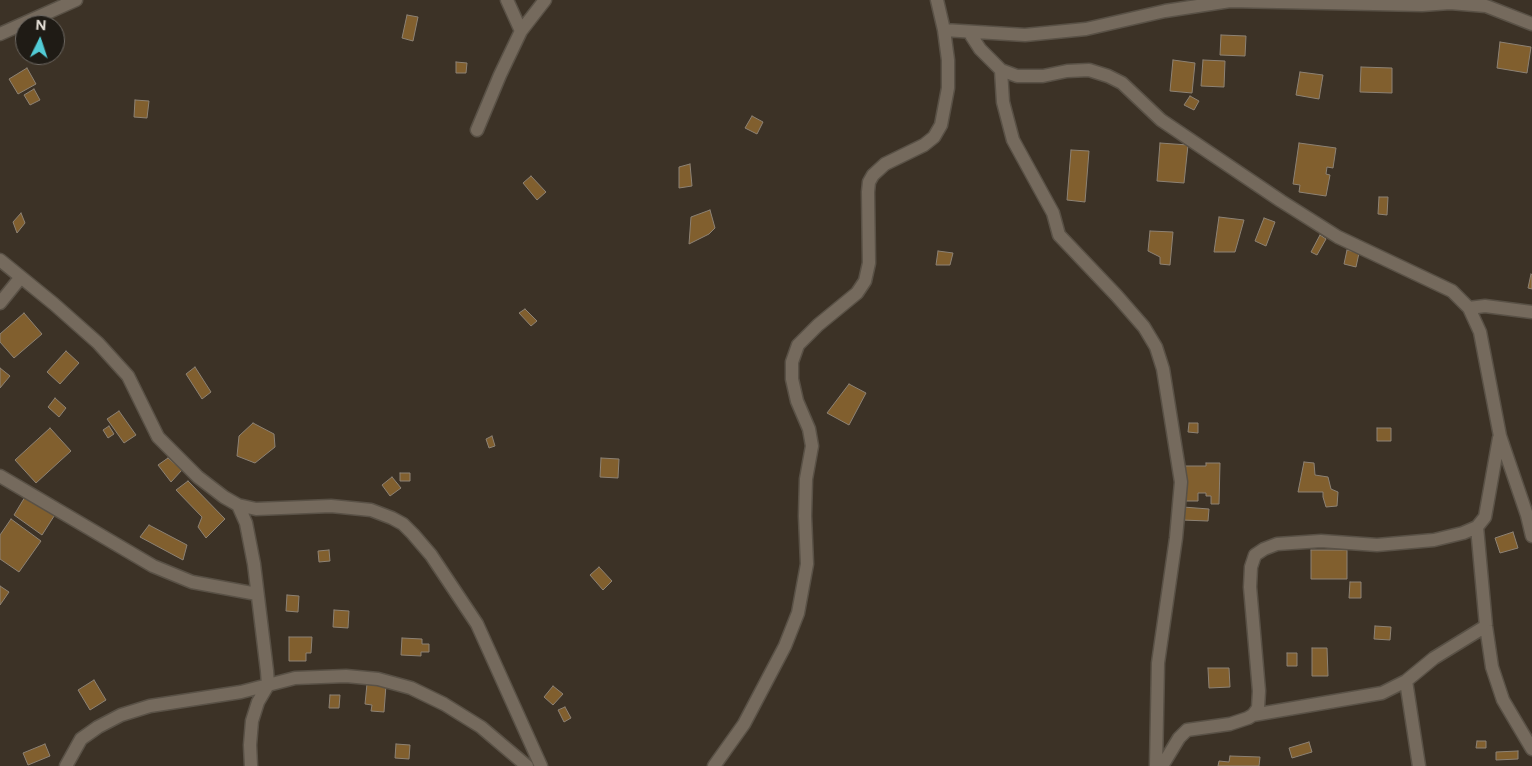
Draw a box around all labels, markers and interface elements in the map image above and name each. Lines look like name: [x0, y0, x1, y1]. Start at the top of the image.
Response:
north arrow: [15, 15, 65, 65]
text: N: [35, 17, 47, 34]

